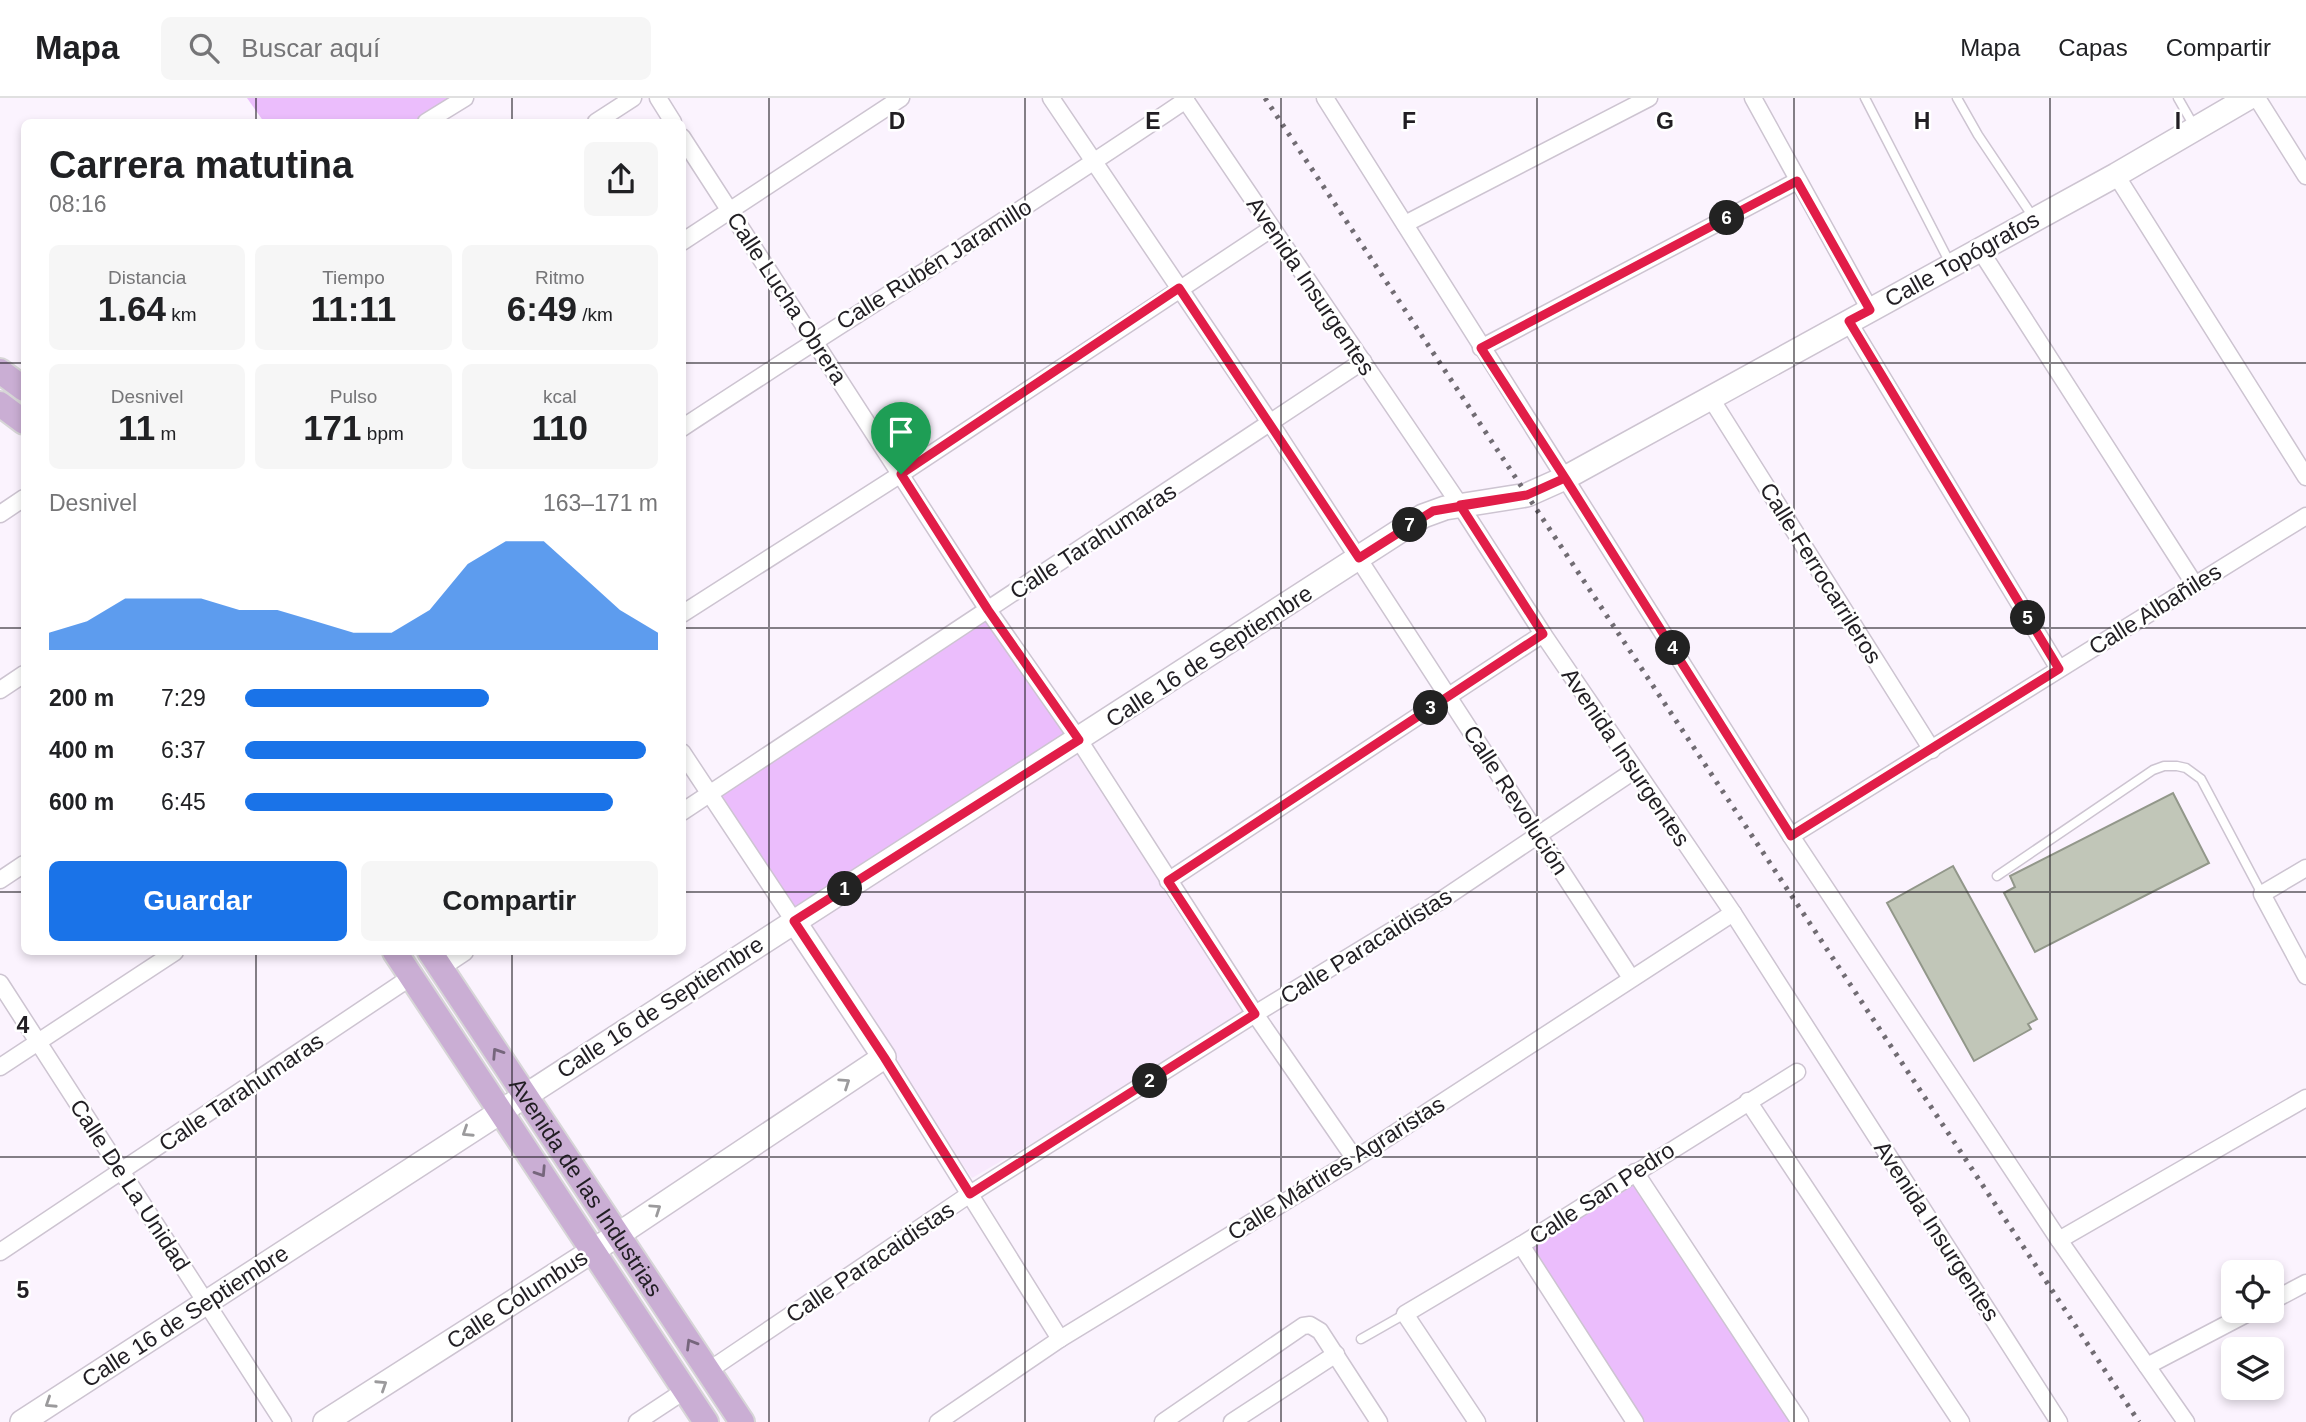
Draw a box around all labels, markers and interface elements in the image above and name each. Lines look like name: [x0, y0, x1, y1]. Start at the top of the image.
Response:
search box: [161, 17, 651, 80]
text: Mapa: [35, 29, 119, 66]
icon: search: [185, 29, 223, 67]
text: Buscar aquí: [241, 33, 380, 63]
text: Mapa: [1960, 34, 2020, 61]
text: Capas: [2058, 34, 2128, 61]
text: Compartir: [2166, 34, 2271, 61]
text: D: [889, 108, 905, 134]
text: E: [1145, 108, 1161, 134]
text: F: [1402, 108, 1416, 134]
text: G: [1656, 108, 1674, 134]
text: H: [1914, 108, 1930, 134]
text: I: [2175, 108, 2181, 134]
button: share: [584, 142, 658, 216]
text: Carrera matutina: [49, 144, 353, 186]
text: 08:16: [49, 191, 107, 217]
street label: Avenida Insurgentes: [1242, 192, 1380, 380]
street label: Calle Rubén Jaramillo: [832, 193, 1036, 335]
pin: 6: [1710, 200, 1744, 236]
street label: Calle Topógrafos: [1880, 206, 2044, 312]
street label: Calle Lucha Obrera: [722, 207, 852, 389]
text: 6: [1721, 207, 1732, 228]
text: Distancia: [108, 267, 186, 288]
text: Tiempo: [322, 267, 385, 288]
text: Ritmo: [535, 267, 585, 288]
text: 1.64: [98, 289, 166, 328]
text: 11:11: [311, 289, 396, 328]
text: 6:49: [507, 289, 577, 328]
text: km: [166, 304, 197, 325]
text: /km: [577, 304, 613, 325]
text: Desnivel: [111, 386, 184, 407]
text: Pulso: [330, 386, 377, 407]
text: kcal: [543, 386, 577, 407]
pin: [871, 402, 931, 474]
text: 11: [118, 408, 155, 447]
text: 171: [303, 408, 362, 447]
text: 110: [532, 408, 588, 447]
icon: arrive: [882, 413, 920, 451]
text: m: [155, 423, 176, 444]
text: bpm: [362, 423, 404, 444]
street label: Calle Tarahumaras: [1005, 478, 1181, 604]
street label: Calle Ferrocarrileros: [1755, 478, 1887, 668]
text: Desnivel: [49, 490, 137, 516]
text: 163–171 m: [543, 490, 658, 516]
pin: 7: [1392, 508, 1428, 542]
text: 7: [1404, 514, 1415, 535]
street label: Calle Albañiles: [2084, 558, 2226, 660]
street label: Calle 16 de Septiembre: [1101, 580, 1317, 732]
pin: 5: [2010, 601, 2046, 636]
text: 5: [2022, 607, 2033, 628]
pin: 4: [1656, 630, 1690, 666]
text: 4: [1667, 637, 1678, 658]
street label: Avenida Insurgentes: [1557, 663, 1695, 851]
text: 200 m: [49, 685, 114, 711]
text: 7:29: [161, 685, 206, 711]
pin: 3: [1414, 690, 1448, 726]
text: 3: [1425, 697, 1436, 718]
street label: Calle Revolución: [1458, 721, 1574, 879]
text: 400 m: [49, 737, 114, 763]
text: 6:37: [161, 737, 206, 763]
text: 600 m: [49, 789, 114, 815]
text: 6:45: [161, 789, 206, 815]
button: Guardar: [49, 861, 347, 941]
button: Compartir: [361, 861, 658, 941]
pin: 1: [828, 872, 862, 906]
text: 1: [839, 878, 850, 899]
street label: Calle Paracaidistas: [1276, 883, 1456, 1009]
street label: Calle 16 de Septiembre: [552, 931, 768, 1083]
text: 4: [17, 1012, 30, 1038]
street label: Calle Tarahumaras: [154, 1027, 328, 1157]
one-way arrow: [492, 1048, 505, 1061]
pin: 2: [1132, 1063, 1168, 1098]
text: 2: [1144, 1070, 1155, 1091]
street label: Avenida de las Industrias: [504, 1073, 668, 1301]
one-way arrow: [838, 1078, 851, 1091]
street label: Calle Mártires Agraristas: [1223, 1091, 1449, 1245]
street label: Calle De La Unidad: [65, 1094, 195, 1276]
one-way arrow: [461, 1124, 474, 1137]
street label: Calle San Pedro: [1525, 1136, 1679, 1250]
street label: Avenida Insurgentes: [1869, 1136, 2005, 1326]
one-way arrow: [533, 1164, 545, 1177]
street label: Calle Paracaidistas: [781, 1196, 959, 1328]
one-way arrow: [648, 1205, 661, 1218]
street label: Calle 16 de Septiembre: [77, 1240, 293, 1392]
street label: Calle Columbus: [442, 1244, 592, 1354]
map controls: [2221, 1260, 2284, 1400]
button: locate: [2221, 1260, 2284, 1323]
text: 5: [17, 1277, 30, 1303]
button: layers: [2221, 1337, 2284, 1400]
one-way arrow: [687, 1339, 700, 1352]
one-way arrow: [374, 1381, 387, 1393]
one-way arrow: [45, 1395, 58, 1408]

